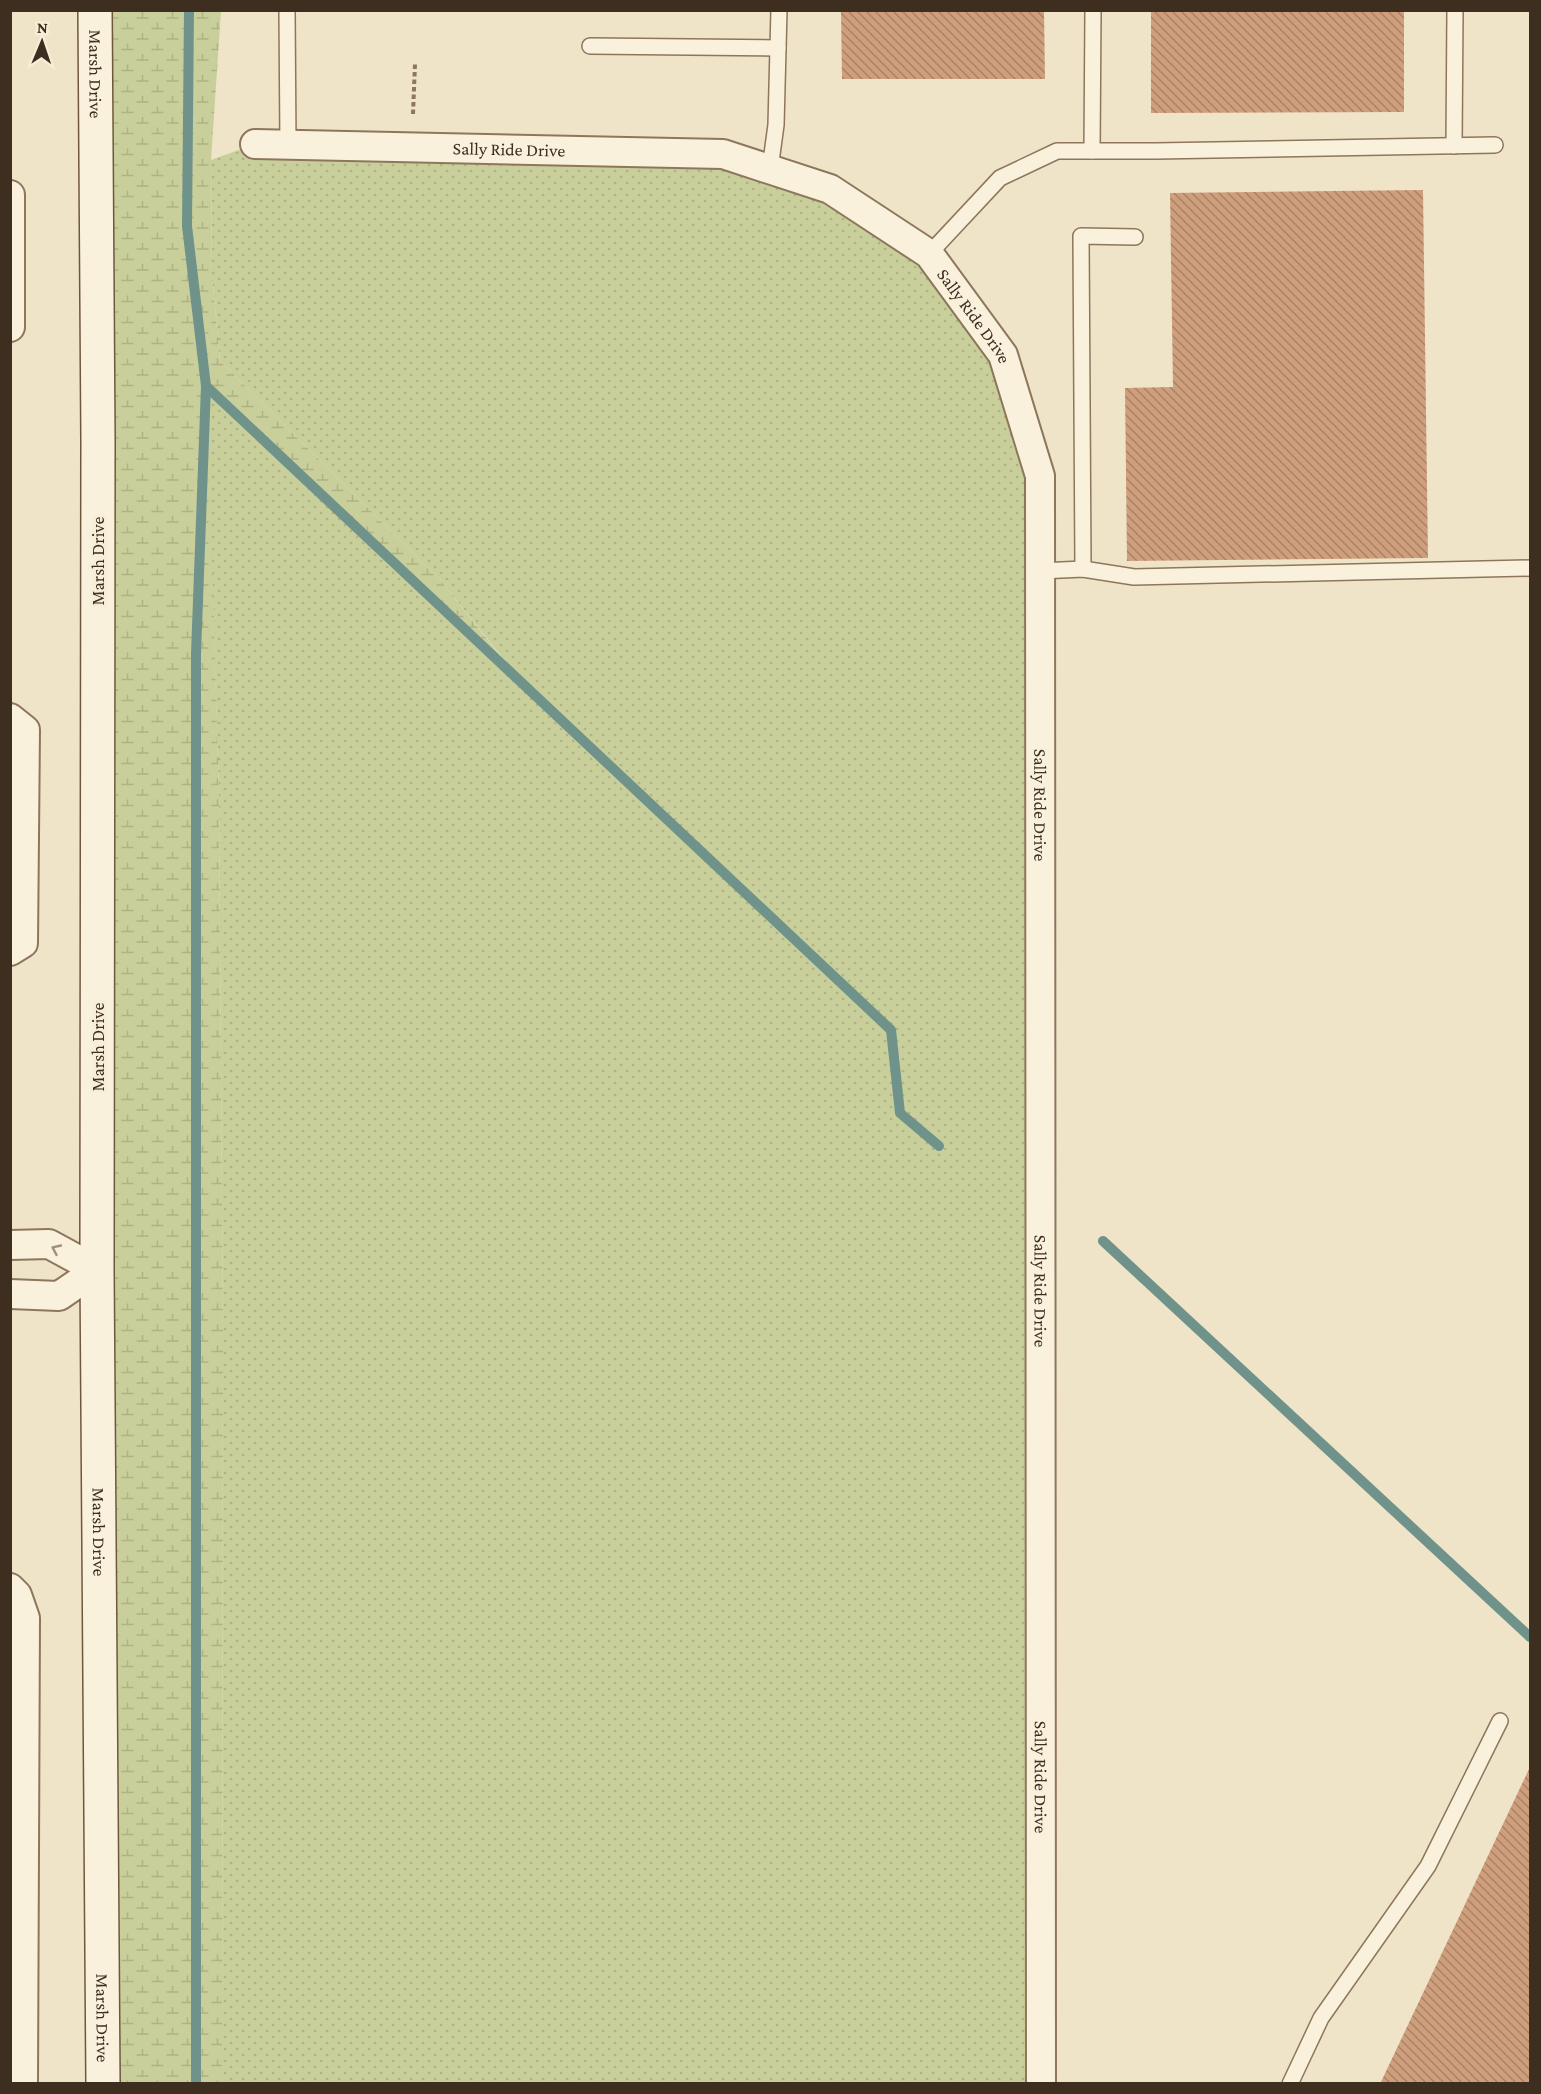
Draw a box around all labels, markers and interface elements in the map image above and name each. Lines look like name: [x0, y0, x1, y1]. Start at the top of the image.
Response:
north arrow: [12, 12, 72, 72]
text: N: [37, 19, 48, 36]
street label: Marsh Drive: [85, 29, 106, 119]
street label: Sally Ride Drive: [452, 138, 566, 161]
street label: Sally Ride Drive: [933, 265, 1015, 366]
street label: Marsh Drive: [88, 517, 108, 605]
street label: Sally Ride Drive: [1030, 749, 1050, 862]
street label: Marsh Drive: [88, 1003, 108, 1091]
street label: Sally Ride Drive: [1030, 1235, 1051, 1348]
one-way arrow: [52, 1244, 63, 1256]
street label: Marsh Drive: [89, 1487, 109, 1577]
street label: Sally Ride Drive: [1031, 1721, 1051, 1834]
street label: Marsh Drive: [92, 1973, 113, 2063]

